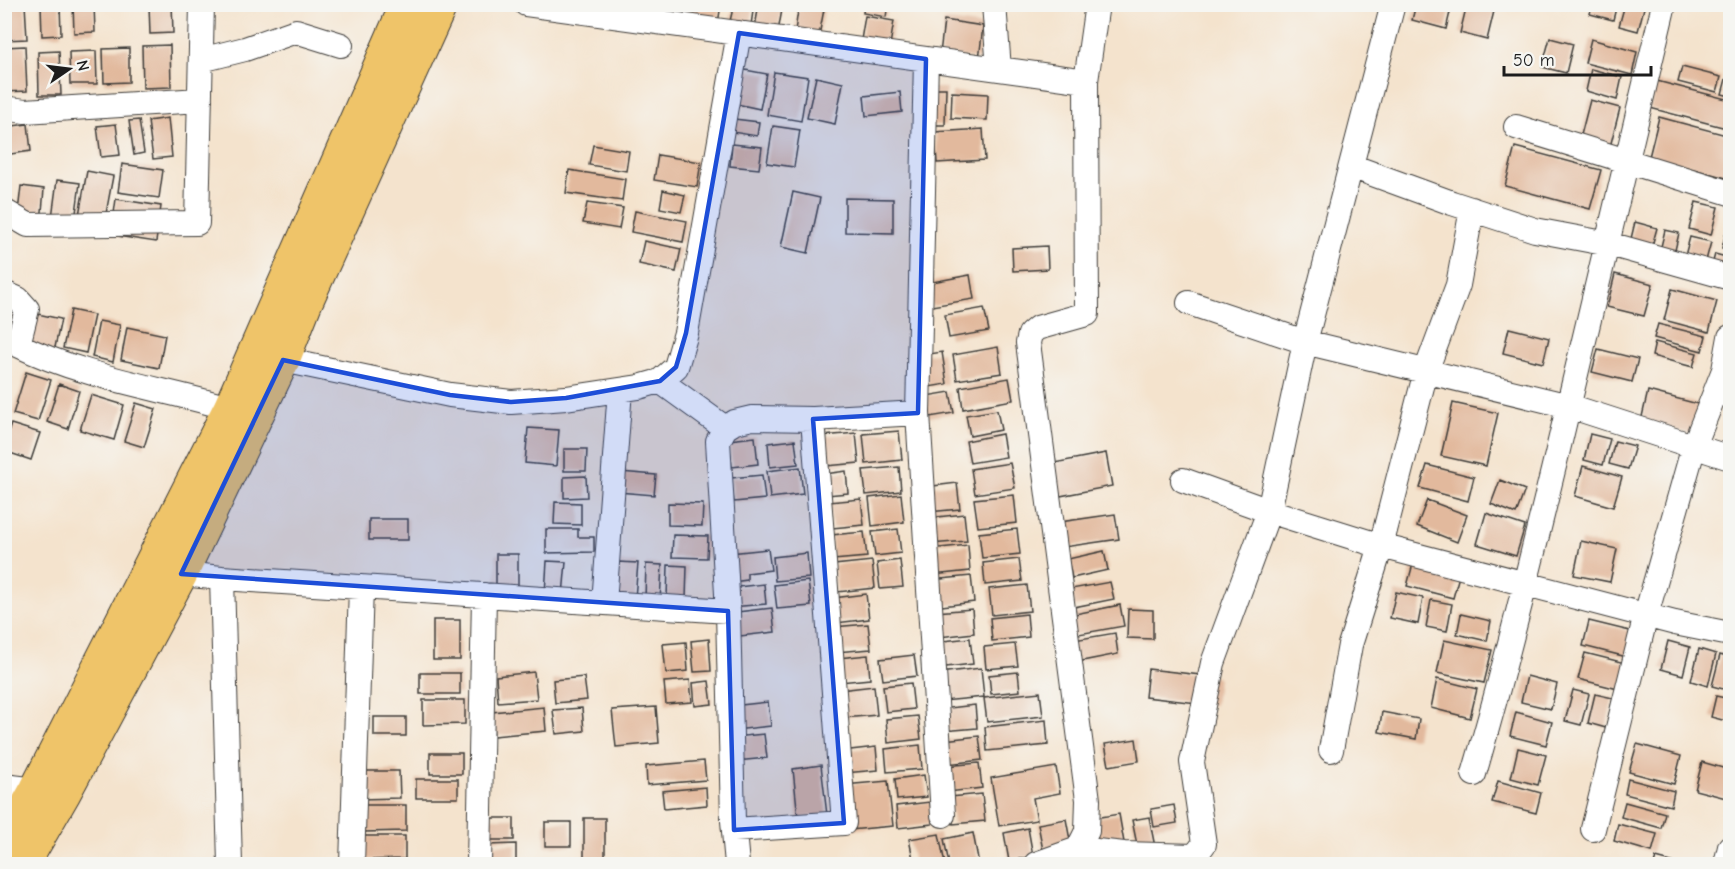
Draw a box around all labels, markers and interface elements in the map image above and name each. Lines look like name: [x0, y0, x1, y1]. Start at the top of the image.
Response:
north arrow: [39, 39, 99, 99]
scale bar: [1504, 39, 1651, 77]
text: 50 m: [1513, 50, 1555, 71]
text: N: [73, 58, 93, 73]

